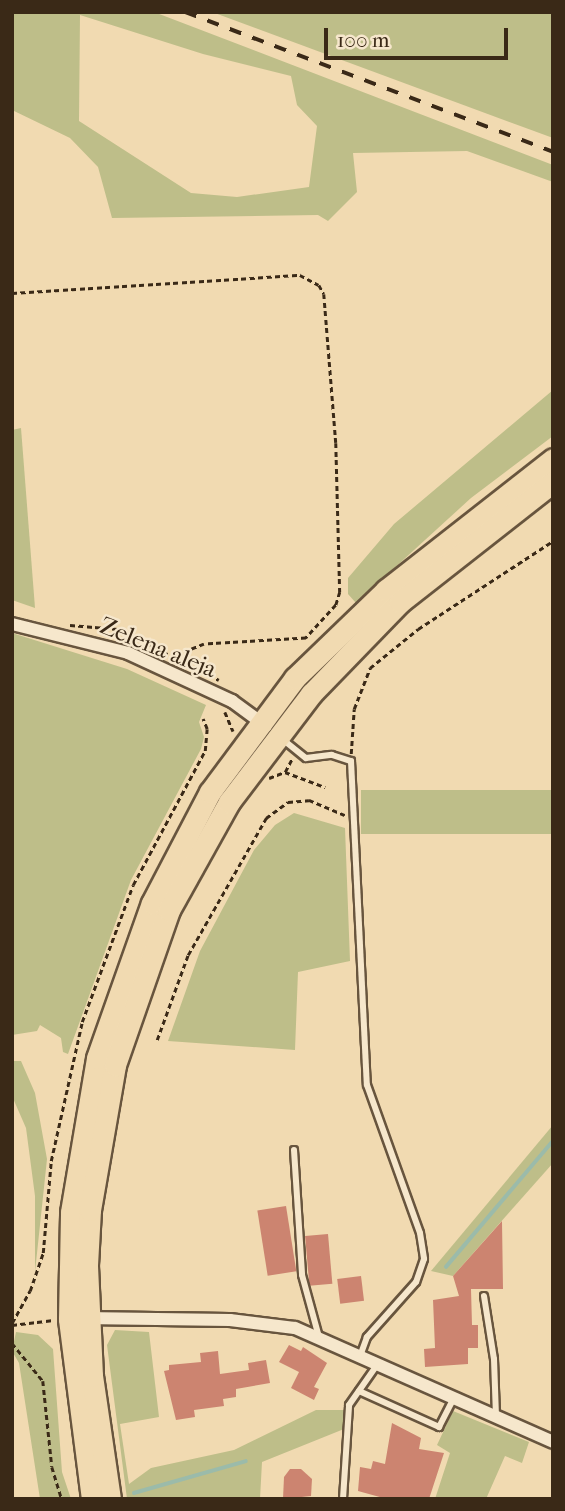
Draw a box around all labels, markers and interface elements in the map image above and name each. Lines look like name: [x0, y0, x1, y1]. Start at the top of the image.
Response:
scale bar: [327, 14, 511, 58]
text: 100 m: [337, 28, 390, 52]
street label: Zelena aleja: [96, 612, 220, 684]

